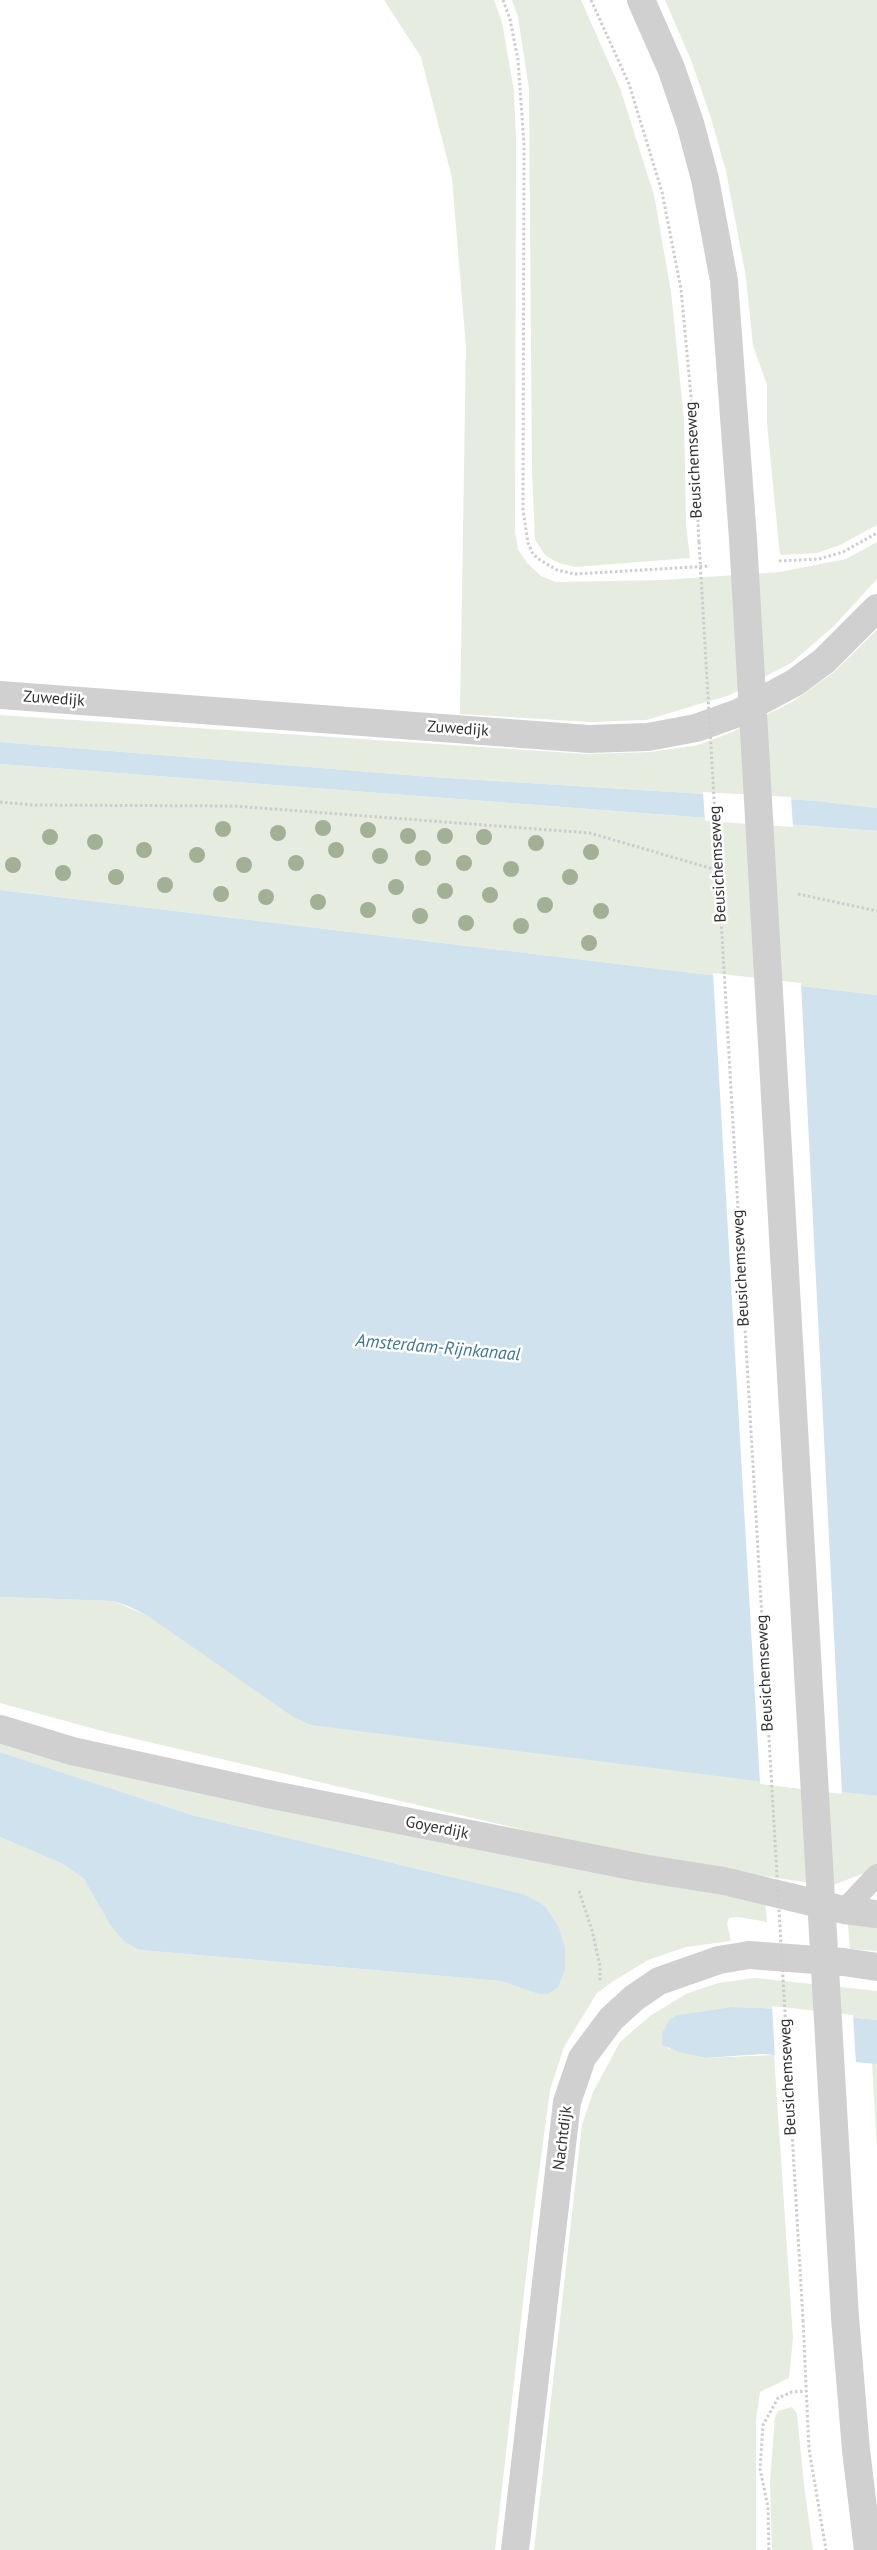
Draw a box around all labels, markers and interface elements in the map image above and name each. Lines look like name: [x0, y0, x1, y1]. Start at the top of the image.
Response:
street label: Beusichemseweg: [681, 401, 707, 519]
street label: Zuwedijk: [23, 687, 85, 711]
street label: Zuwedijk: [427, 717, 489, 741]
street label: Beusichemseweg: [705, 805, 731, 923]
street label: Beusichemseweg: [728, 1209, 754, 1327]
water label: Amsterdam-Rijnkanaal: [355, 1330, 521, 1366]
street label: Beusichemseweg: [752, 1614, 778, 1732]
street label: Goyerdijk: [404, 1812, 470, 1844]
street label: Beusichemseweg: [775, 2018, 801, 2136]
street label: Nachtdijk: [550, 2105, 576, 2171]

